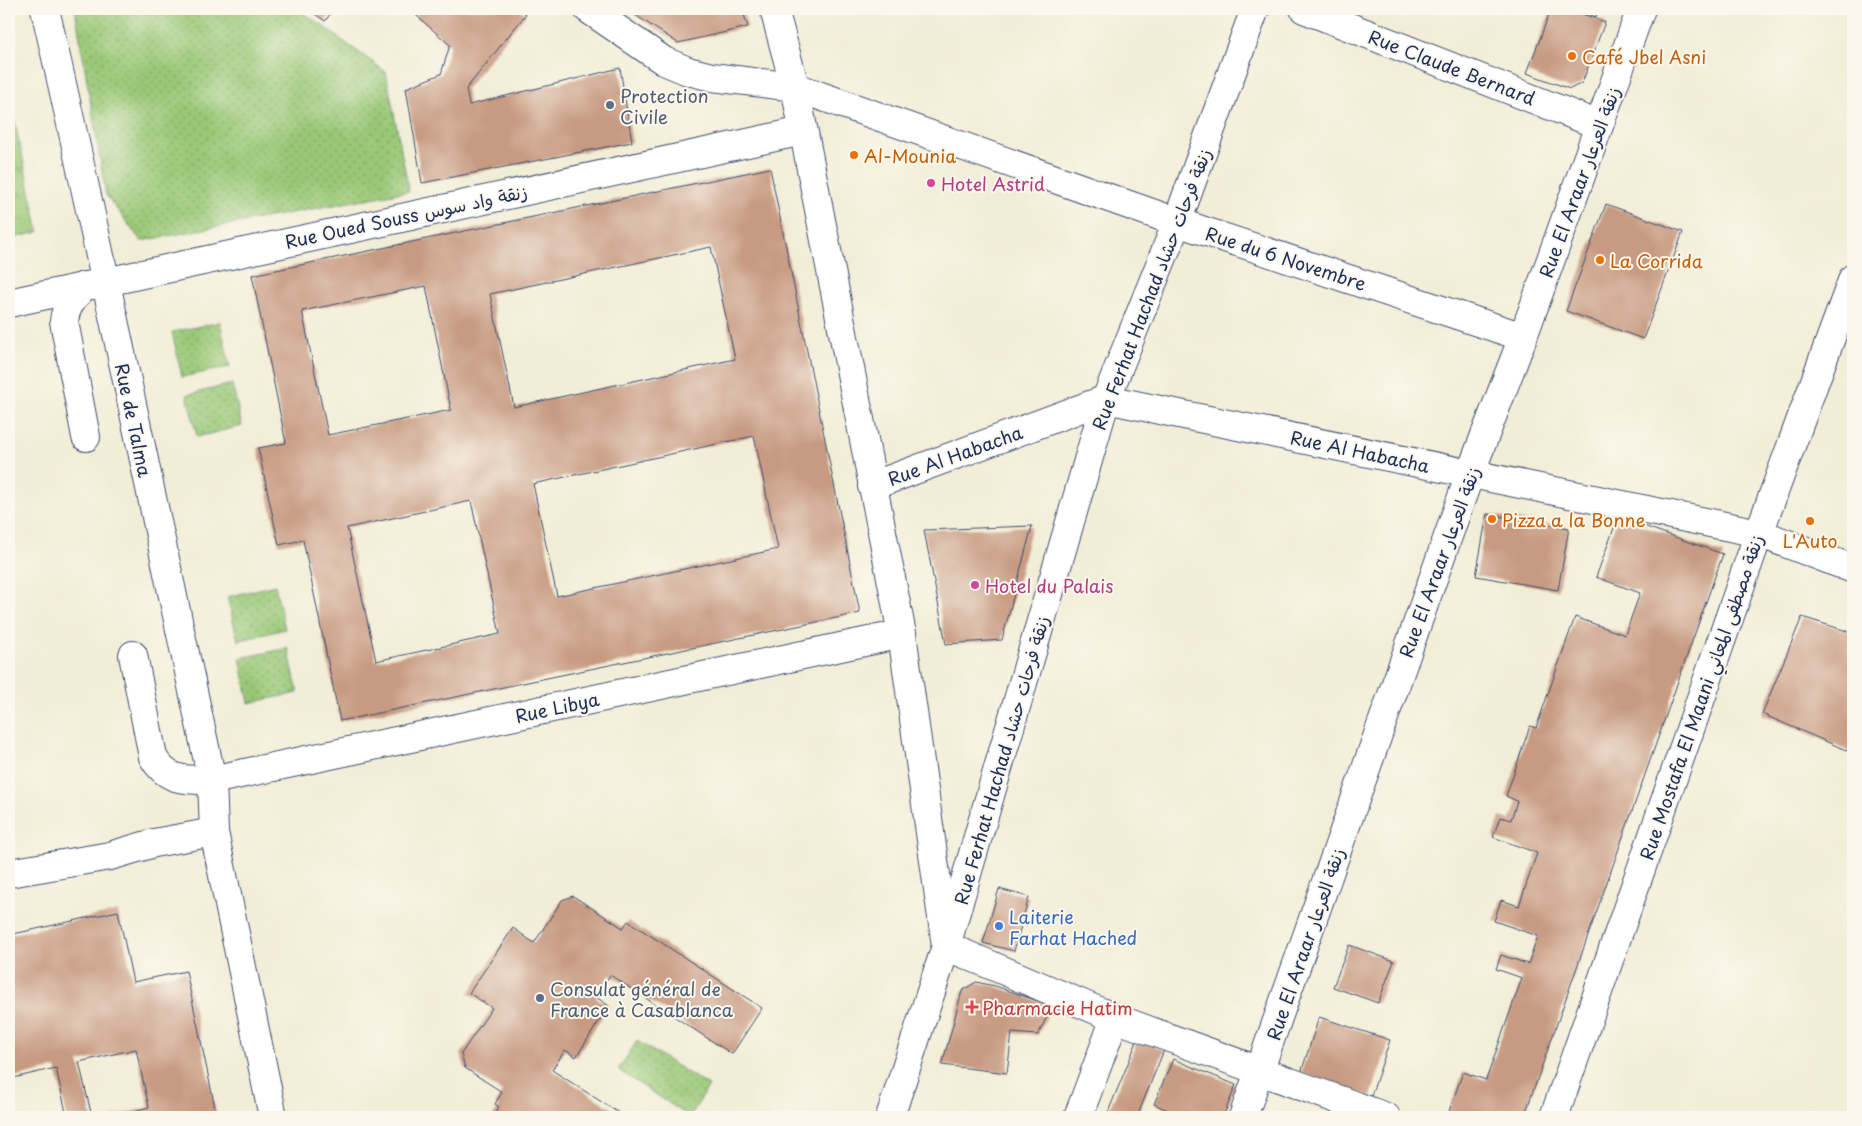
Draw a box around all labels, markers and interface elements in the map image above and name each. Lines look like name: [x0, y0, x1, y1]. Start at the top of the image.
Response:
street label: Rue Claude Bernard: [1365, 23, 1539, 111]
place label: Café Jbel Asni: [1582, 43, 1706, 70]
marker: Café Jbel Asni: [1566, 50, 1578, 62]
place label: Protection Civile: [620, 82, 708, 130]
street label: Rue El Araar زنقة العرعار: [1532, 83, 1626, 281]
marker: Protection Civile: [604, 99, 616, 111]
place label: Al-Mounia: [864, 142, 956, 169]
street label: Rue Ferhat Hachad زنقة فرحات حشاد: [1085, 144, 1217, 434]
marker: Al-Mounia: [848, 149, 860, 161]
place label: Hotel Astrid: [941, 170, 1045, 197]
street label: Rue Oued Souss زنقة واد سوس: [282, 177, 530, 255]
marker: Hotel Astrid: [925, 177, 937, 189]
street label: Rue du 6 Novembre: [1202, 219, 1370, 297]
place label: La Corrida: [1610, 247, 1703, 274]
marker: La Corrida: [1594, 254, 1606, 266]
street label: Rue de Talma: [109, 361, 159, 480]
street label: Rue Al Habacha: [884, 418, 1027, 492]
street label: Rue Al Habacha: [1288, 423, 1433, 479]
street label: Rue El Araar زنقة العرعار: [1392, 463, 1486, 661]
place label: Pizza a la Bonne: [1502, 506, 1646, 533]
marker: Pizza a la Bonne: [1486, 513, 1498, 525]
marker: L'Auto: [1804, 515, 1816, 527]
place label: L'Auto: [1783, 527, 1837, 554]
street label: Rue Mostafa El Maani زنقة مصطفى المعاني: [1632, 531, 1773, 865]
place label: Hotel du Palais: [985, 572, 1113, 599]
marker: Hotel du Palais: [969, 579, 981, 591]
street label: Rue Ferhat Hachad زنقة فرحات حشاد: [947, 612, 1055, 908]
street label: Rue Libya: [513, 685, 602, 729]
street label: Rue El Araar زنقة العرعار: [1259, 844, 1351, 1044]
place label: Laiterie Farhat Hached: [1009, 903, 1137, 951]
marker: Laiterie Farhat Hached: [993, 920, 1005, 932]
place label: Consulat général de France à Casablanca: [550, 975, 734, 1023]
marker: Consulat général de France à Casablanca: [534, 992, 546, 1004]
place label: Pharmacie Hatim: [982, 994, 1133, 1021]
marker: Pharmacie Hatim: [966, 1001, 978, 1013]

